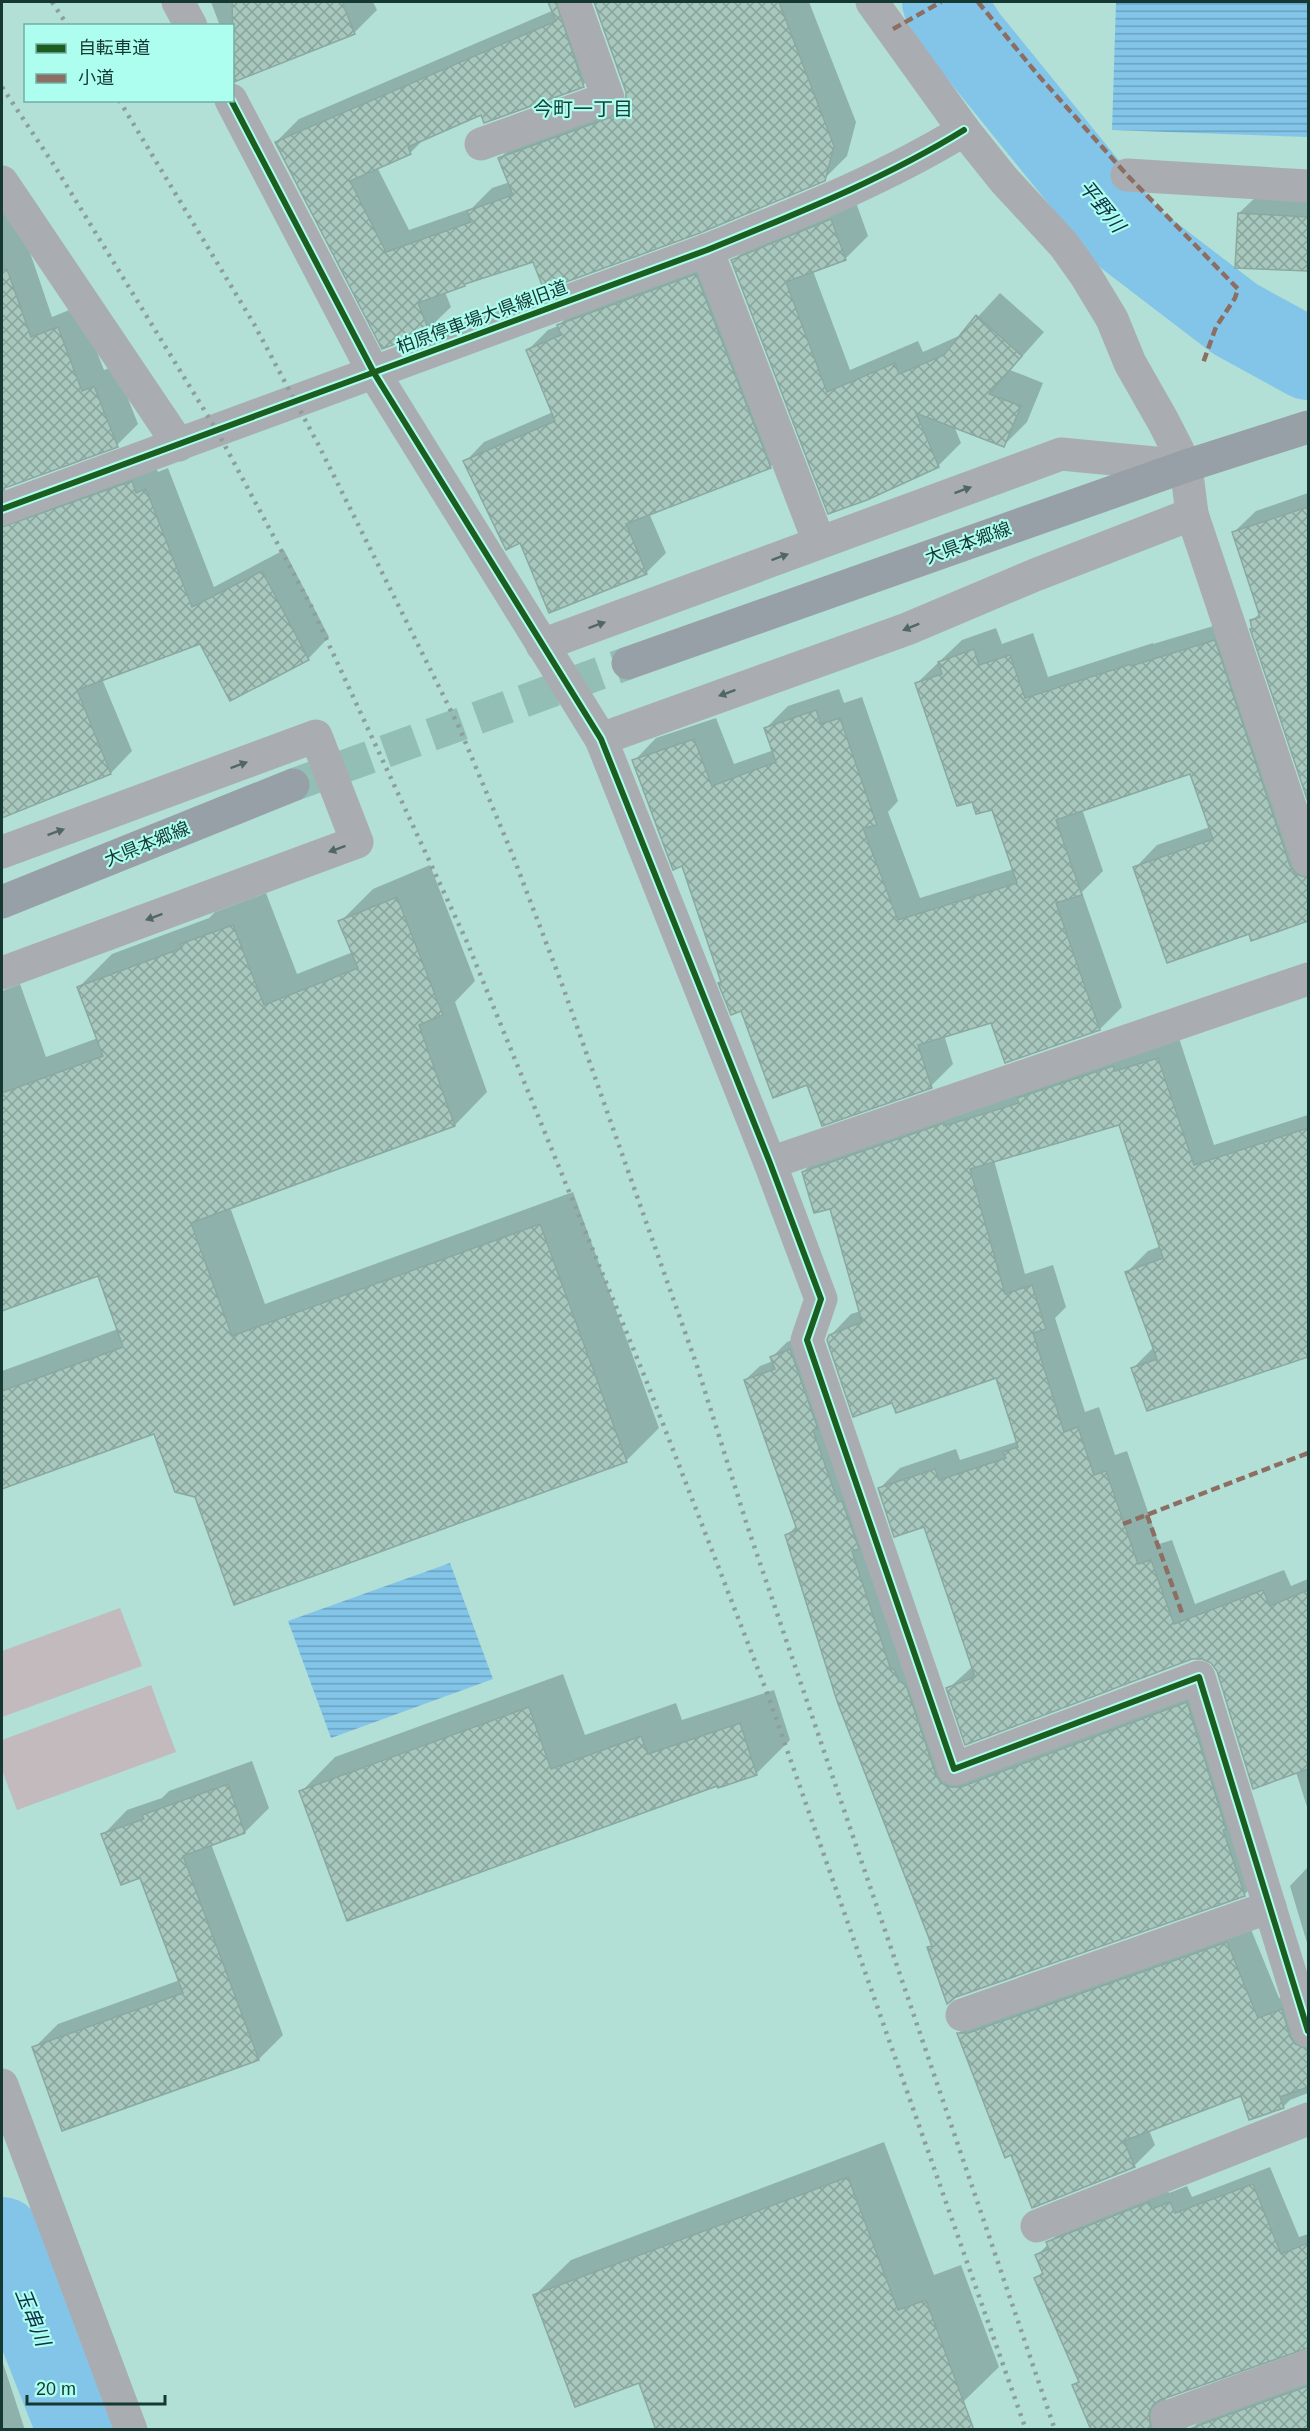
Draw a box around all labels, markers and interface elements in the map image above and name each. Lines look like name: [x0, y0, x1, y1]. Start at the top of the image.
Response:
legend: [24, 24, 234, 102]
text: 自転車道: [78, 38, 150, 58]
text: 小道: [78, 68, 114, 88]
district label: 今町一丁目: [533, 98, 633, 120]
water label: 平野川: [1075, 176, 1131, 238]
street label: 柏原停車場大県線旧道: [394, 277, 570, 357]
one-way arrow: [954, 485, 972, 495]
street label: 大県本郷線: [922, 518, 1014, 568]
one-way arrow: [771, 552, 789, 562]
one-way arrow: [588, 620, 606, 629]
one-way arrow: [902, 623, 920, 632]
one-way arrow: [718, 689, 736, 699]
one-way arrow: [231, 759, 249, 769]
street label: 大県本郷線: [102, 818, 192, 870]
one-way arrow: [48, 826, 66, 836]
one-way arrow: [328, 845, 346, 855]
one-way arrow: [145, 912, 163, 922]
water label: 玉串川: [12, 2285, 55, 2351]
scale bar: [27, 2368, 165, 2406]
text: 20 m: [36, 2379, 76, 2399]

